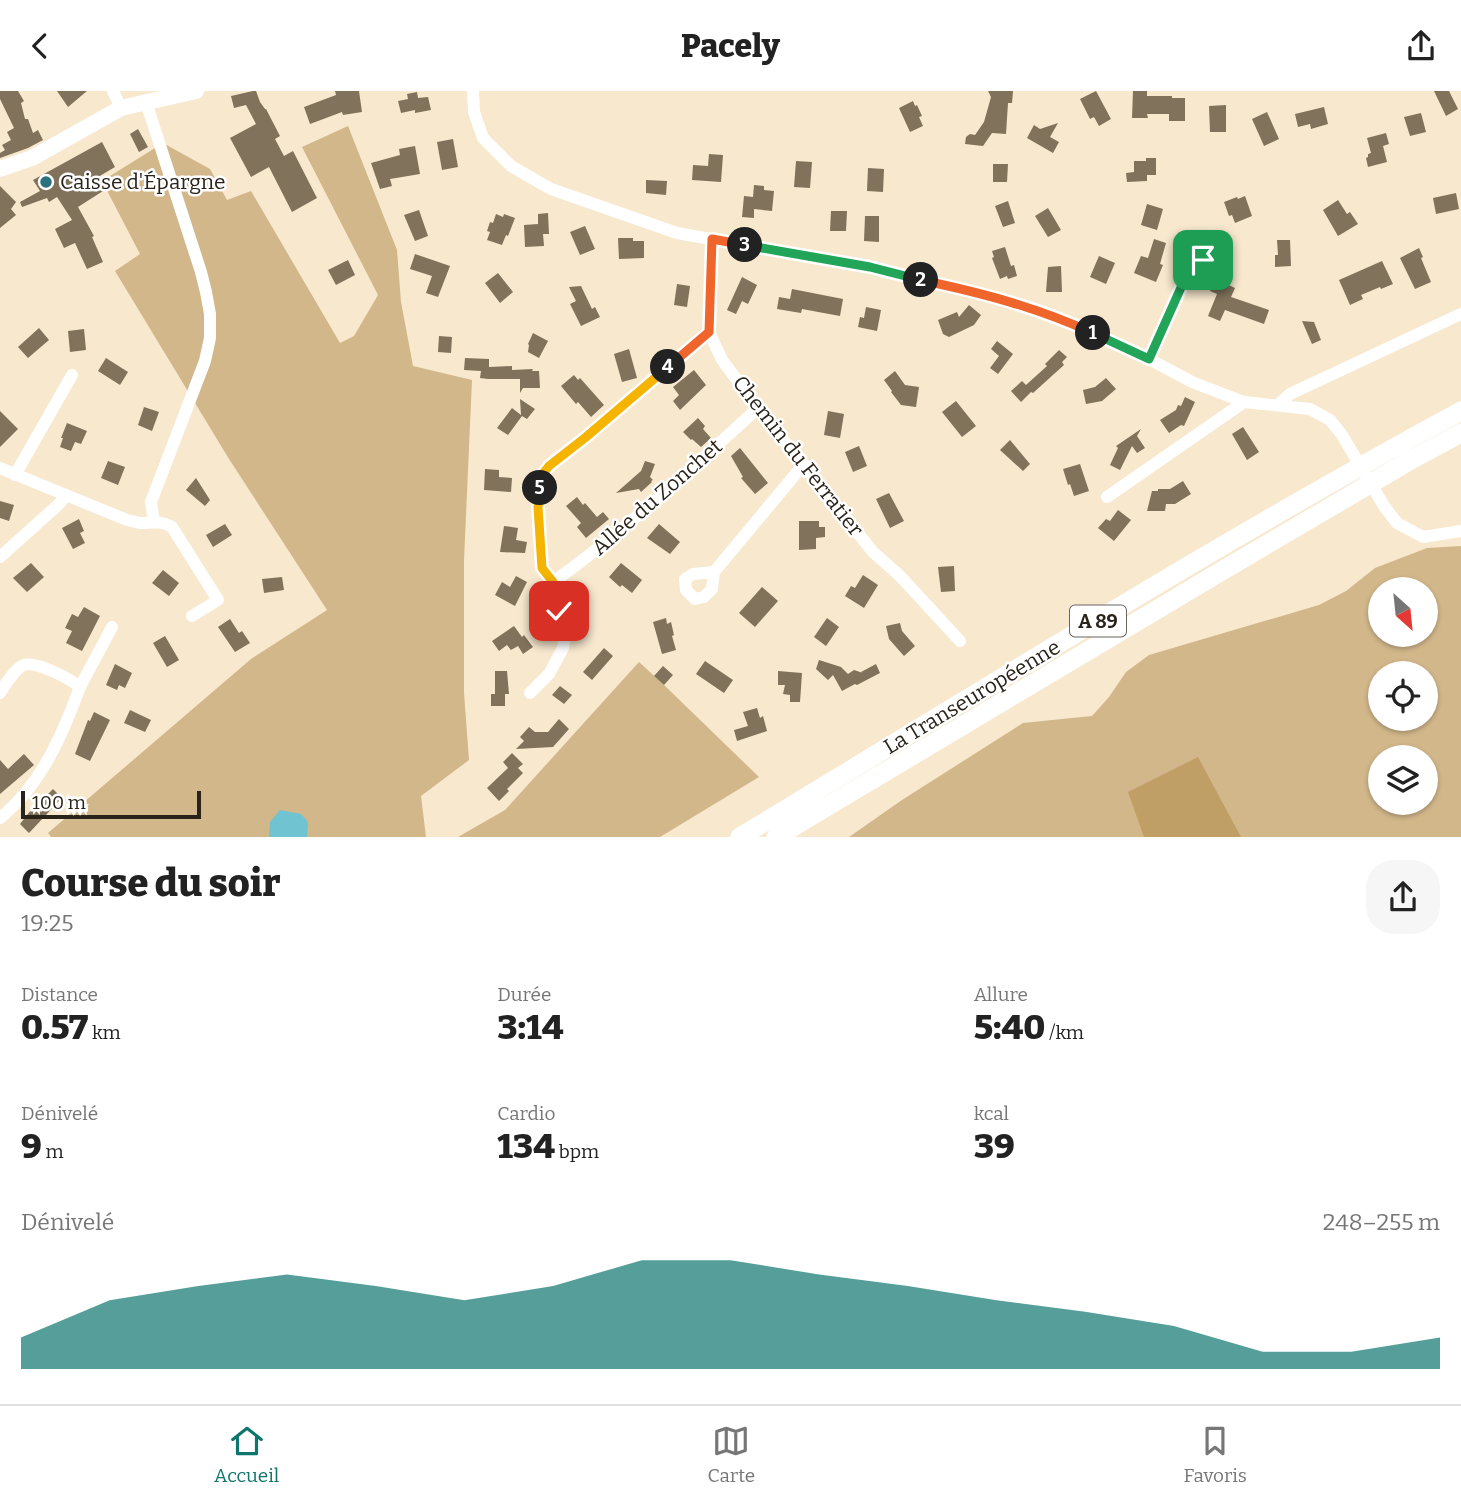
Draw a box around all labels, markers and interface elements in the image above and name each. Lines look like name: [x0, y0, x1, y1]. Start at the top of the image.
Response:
icon: back: [21, 27, 59, 65]
text: Pacely: [681, 27, 780, 65]
icon: share: [1402, 27, 1440, 65]
place label: Caisse d'Épargne: [60, 169, 225, 195]
marker: Caisse d'Épargne: [38, 174, 54, 190]
pin: 3: [728, 227, 762, 263]
pin: [1173, 230, 1233, 290]
text: 3: [739, 233, 750, 256]
icon: arrive: [1184, 241, 1222, 279]
pin: 2: [904, 263, 939, 297]
text: 2: [915, 268, 926, 291]
pin: 1: [1076, 315, 1110, 351]
text: 1: [1088, 321, 1097, 344]
pin: 4: [650, 349, 686, 385]
text: 4: [662, 355, 673, 378]
street label: Chemin du Ferratier: [727, 370, 869, 542]
street label: Allée du Zonchet: [586, 433, 728, 561]
pin: 5: [522, 471, 558, 505]
text: 5: [534, 476, 545, 499]
north arrow: [1368, 577, 1438, 647]
map controls: [1368, 577, 1438, 815]
pin: [529, 581, 589, 641]
icon: check: [540, 592, 578, 630]
road number: A 89: [1070, 605, 1126, 636]
street label: La Transeuropéenne: [879, 634, 1065, 760]
button: locate: [1368, 661, 1438, 731]
button: layers: [1368, 745, 1438, 815]
scale bar: [21, 788, 201, 820]
text: 100 m: [32, 791, 86, 814]
text: Course du soir: [21, 860, 281, 906]
button: share: [1366, 860, 1440, 934]
text: 19:25: [21, 909, 73, 937]
text: Distance: [21, 983, 98, 1006]
text: Durée: [497, 983, 551, 1006]
text: Allure: [974, 983, 1028, 1006]
text: 0.57: [21, 1006, 88, 1048]
text: 3:14: [497, 1006, 563, 1048]
text: 5:40: [974, 1006, 1045, 1048]
text: km: [88, 1021, 121, 1044]
text: /km: [1045, 1021, 1084, 1044]
text: Dénivelé: [21, 1102, 98, 1125]
text: Cardio: [497, 1102, 555, 1125]
text: kcal: [974, 1102, 1009, 1125]
text: 9: [21, 1125, 42, 1167]
text: 134: [497, 1125, 555, 1167]
text: 39: [974, 1125, 1015, 1167]
text: m: [42, 1140, 64, 1163]
text: bpm: [555, 1140, 599, 1163]
text: Dénivelé: [21, 1208, 114, 1236]
text: 248–255 m: [1323, 1208, 1440, 1236]
tab: Accueil: [214, 1422, 279, 1487]
tab: Carte: [708, 1422, 755, 1487]
tab: Favoris: [1183, 1422, 1247, 1487]

